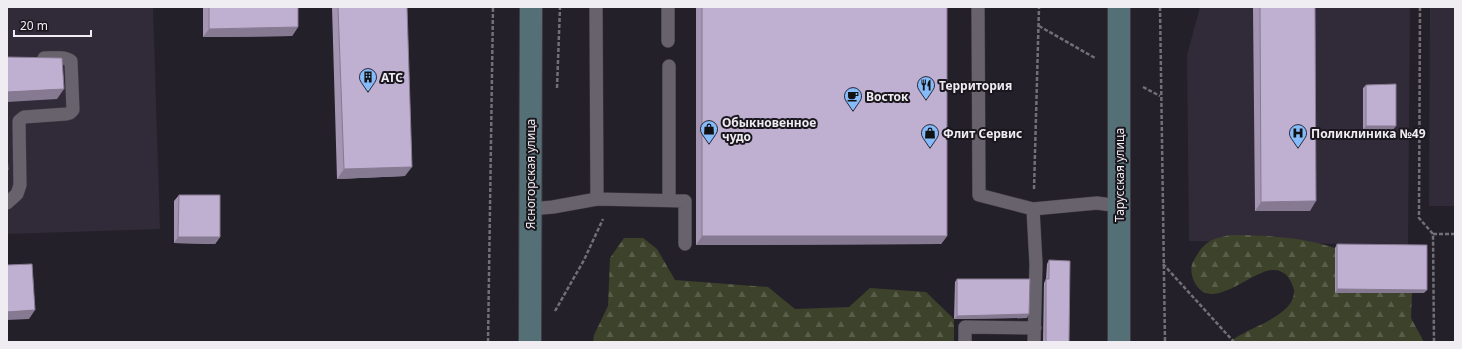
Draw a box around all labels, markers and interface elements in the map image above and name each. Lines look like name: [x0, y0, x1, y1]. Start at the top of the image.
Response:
scale bar: [14, 12, 91, 38]
text: 20 m: [20, 17, 48, 34]
building icon: АТС: [358, 67, 378, 92]
place label: АТС: [381, 69, 403, 86]
restaurant icon: Территория: [916, 75, 936, 100]
place label: Территория: [939, 77, 1012, 94]
cafe icon: Восток: [843, 86, 863, 111]
place label: Восток: [866, 88, 909, 105]
place label: Обыкновенное чудо: [722, 114, 816, 145]
street label: Ясногорская улица: [522, 119, 539, 229]
shop icon: Обыкновенное чудо: [699, 119, 719, 144]
shop icon: Флит Сервис: [920, 123, 940, 148]
hospital icon: Поликлиника №49: [1288, 123, 1308, 148]
place label: Флит Сервис: [943, 125, 1022, 142]
place label: Поликлиника №49: [1311, 125, 1426, 142]
street label: Тарусская улица: [1111, 128, 1128, 222]

